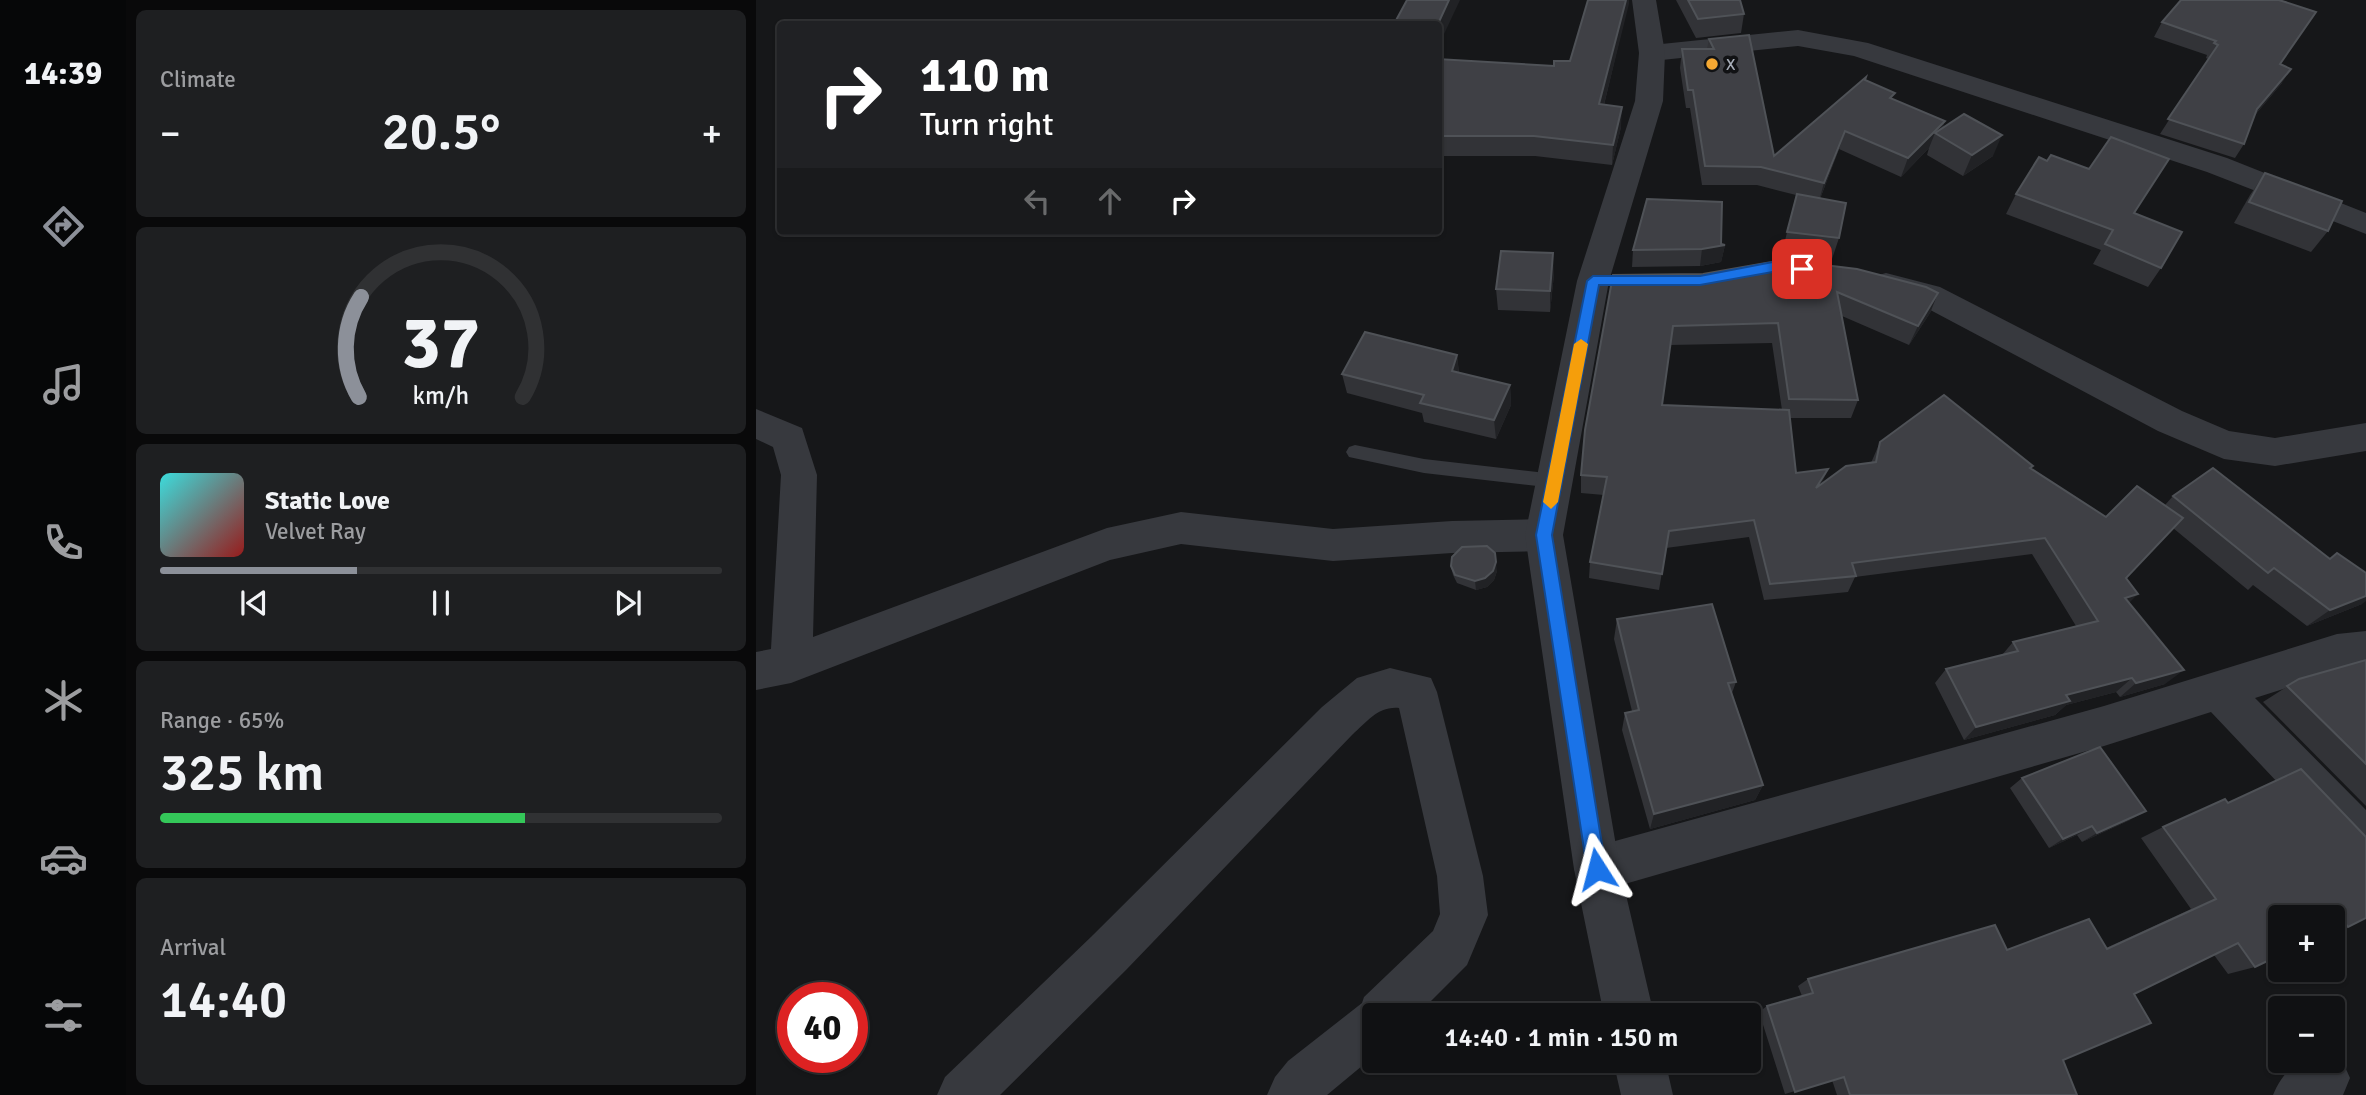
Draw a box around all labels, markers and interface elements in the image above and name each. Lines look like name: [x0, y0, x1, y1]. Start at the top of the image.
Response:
text: 110 m: [920, 45, 1050, 105]
icon: right: [805, 49, 896, 140]
text: 14:39: [24, 54, 102, 93]
place label: X: [1726, 55, 1736, 75]
marker: X: [1704, 56, 1720, 72]
text: Climate: [160, 65, 236, 94]
text: 20.5°: [382, 100, 500, 164]
text: Turn right: [920, 105, 1053, 144]
text: −: [160, 110, 181, 157]
text: +: [701, 110, 722, 157]
icon: left: [1018, 182, 1056, 220]
icon: ahead: [1091, 182, 1129, 220]
icon: right: [1164, 182, 1202, 220]
icon: directions: [39, 202, 88, 251]
pin: [1772, 239, 1832, 299]
icon: arrive: [1783, 250, 1821, 288]
text: 37: [402, 299, 480, 388]
icon: music: [39, 360, 88, 409]
text: km/h: [413, 379, 469, 410]
text: Static Love: [265, 485, 390, 517]
text: Velvet Ray: [265, 517, 366, 546]
icon: phone: [39, 518, 88, 567]
icon: previous: [235, 584, 273, 622]
icon: pause: [422, 584, 460, 622]
icon: next: [609, 584, 647, 622]
icon: climate: [39, 676, 88, 725]
text: Range · 65%: [160, 706, 284, 735]
text: 325 km: [160, 741, 324, 805]
position arrow: [1560, 832, 1634, 906]
icon: car: [39, 834, 88, 883]
map controls: [2268, 905, 2345, 1073]
button: +: [2268, 905, 2345, 982]
text: Arrival: [160, 933, 226, 962]
text: 14:40: [160, 968, 287, 1032]
speed limit sign: 40: [777, 982, 868, 1073]
icon: filters: [39, 991, 88, 1040]
button: −: [2268, 996, 2345, 1073]
text: 14:40 · 1 min · 150 m: [1445, 1022, 1678, 1054]

